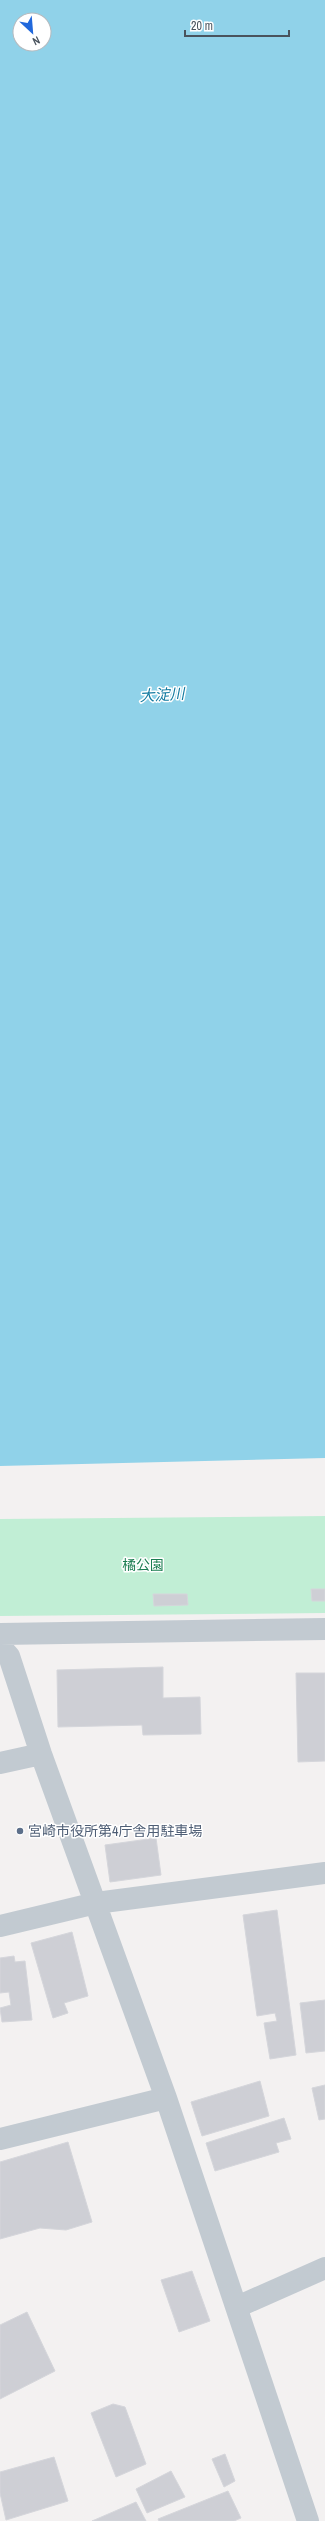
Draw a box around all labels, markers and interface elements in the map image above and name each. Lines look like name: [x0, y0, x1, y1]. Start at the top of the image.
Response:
north arrow: [12, 12, 52, 52]
scale bar: [185, 12, 289, 38]
text: 20 m: [191, 18, 213, 34]
text: N: [30, 33, 42, 49]
water label: 大淀川: [139, 683, 187, 706]
park label: 橘公園: [122, 1556, 164, 1574]
place label: 宮崎市役所第4庁舎用駐車場: [28, 1822, 202, 1840]
marker: 宮崎市役所第4庁舎用駐車場: [15, 1826, 25, 1836]

